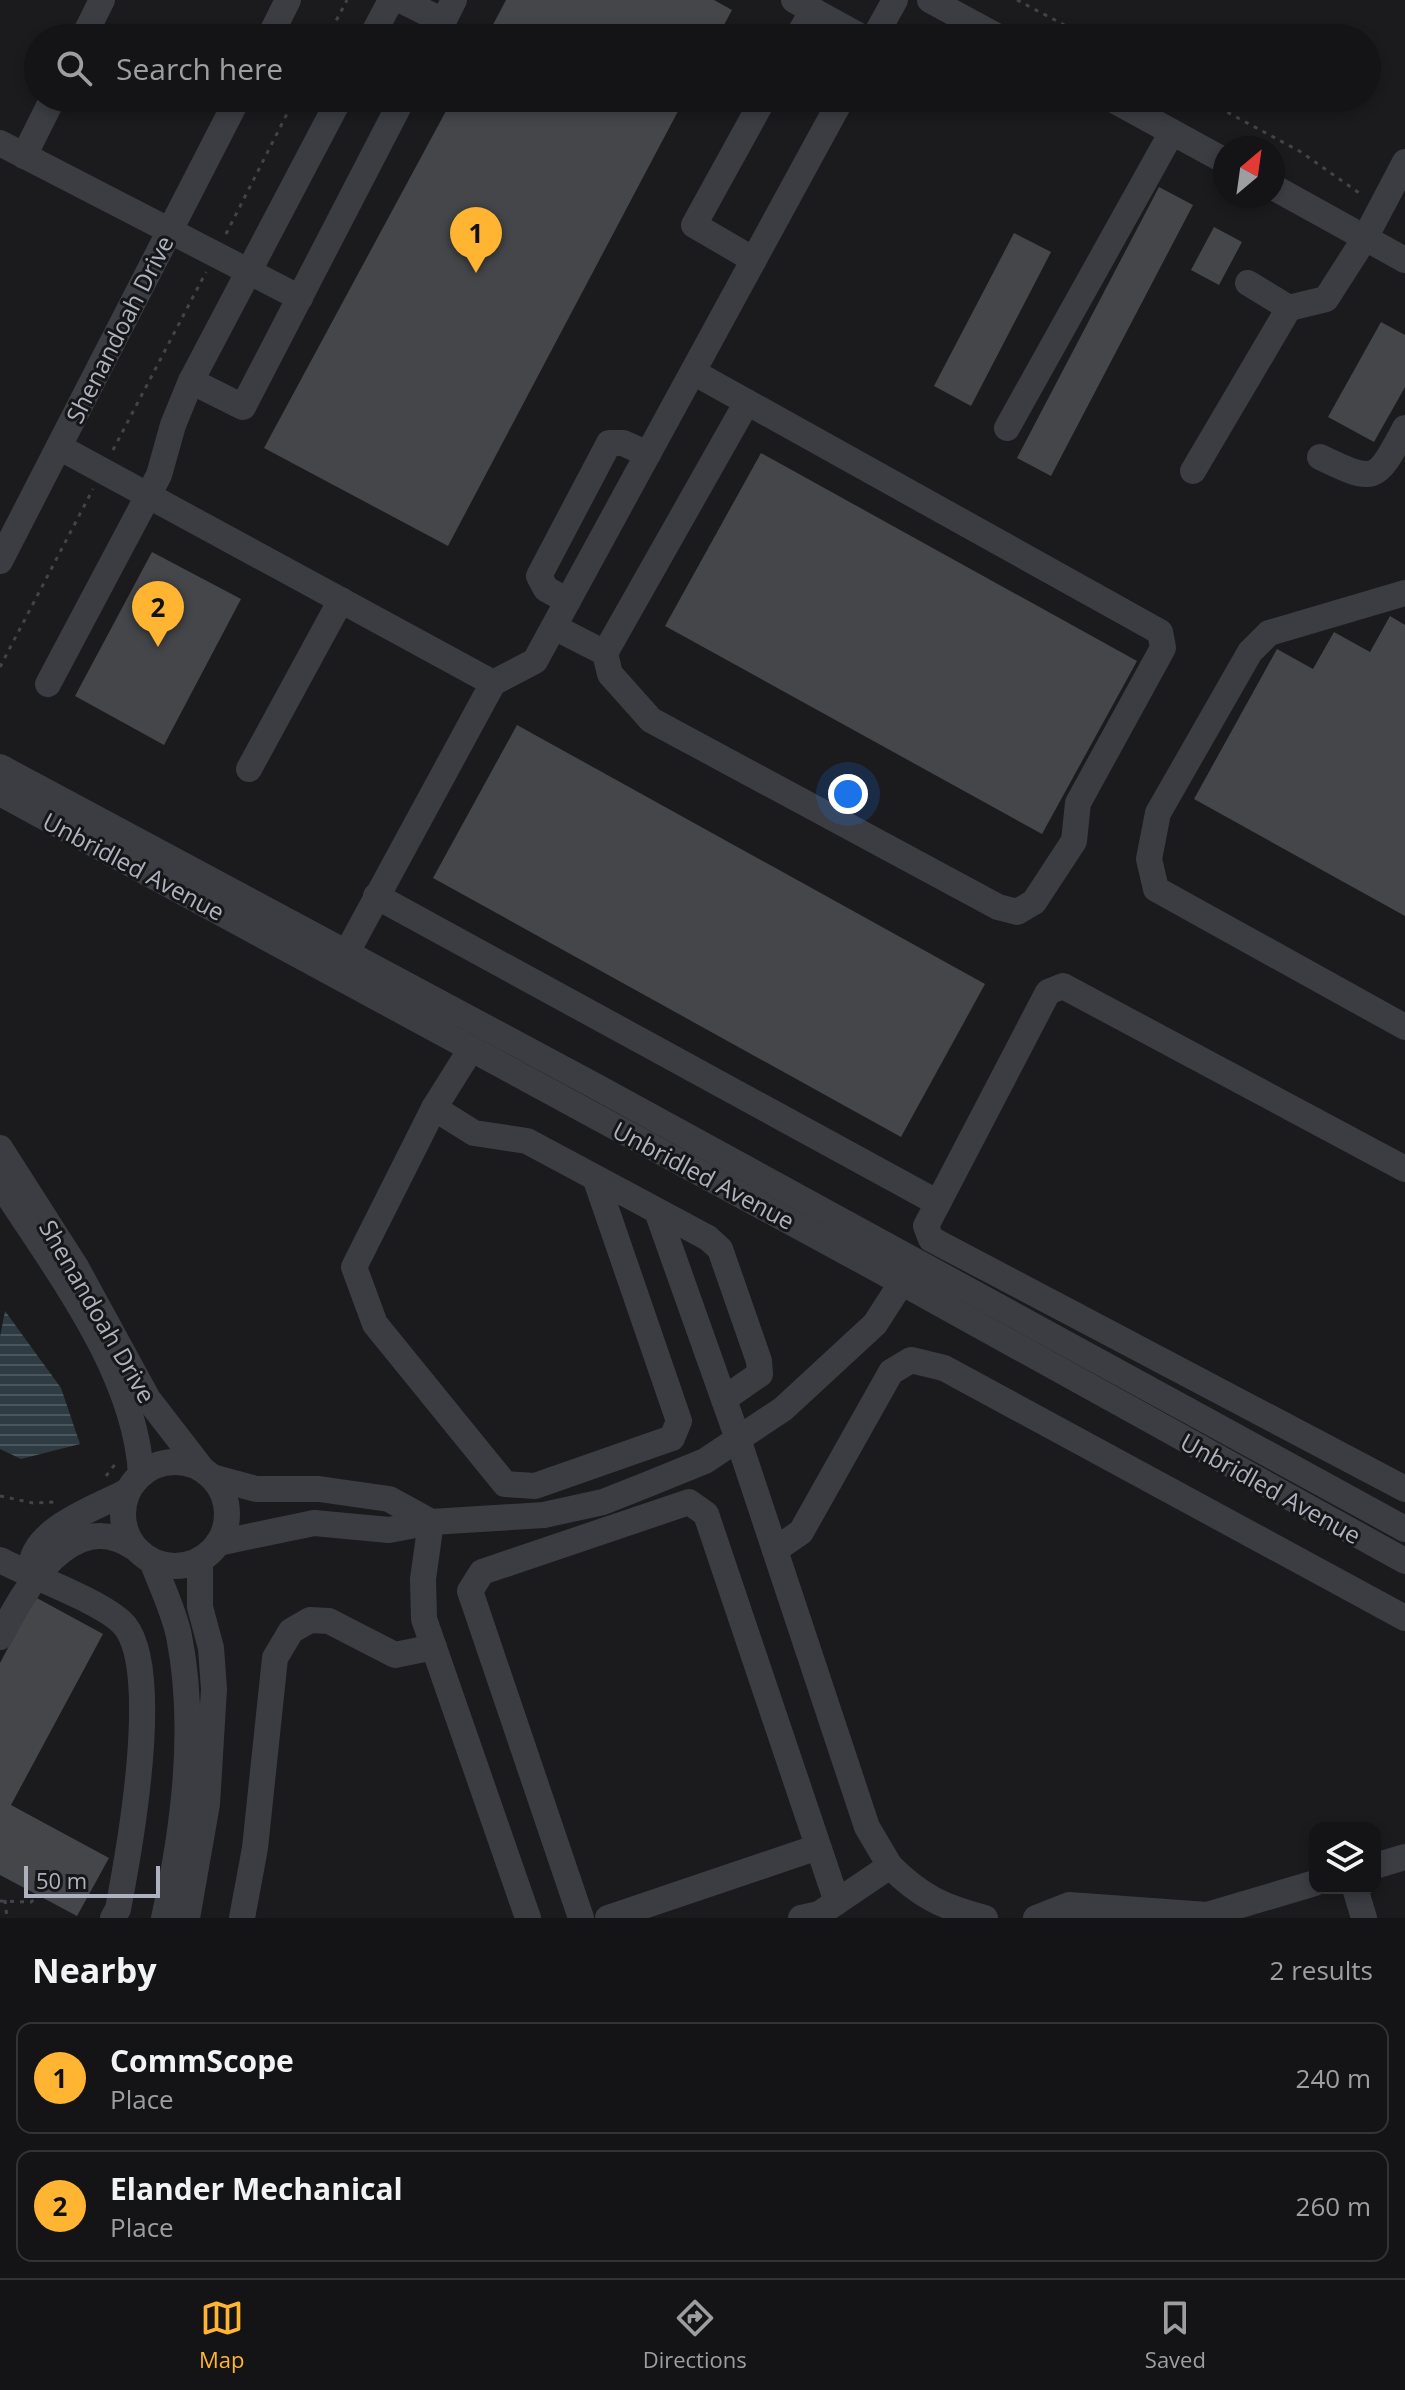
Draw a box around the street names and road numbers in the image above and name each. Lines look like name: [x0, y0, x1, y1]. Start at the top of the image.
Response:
street label: Shenandoah Drive: [57, 230, 181, 428]
street label: Unbridled Avenue: [37, 804, 231, 928]
street label: Unbridled Avenue: [607, 1113, 801, 1237]
street label: Shenandoah Drive: [32, 1213, 164, 1409]
street label: Unbridled Avenue: [1175, 1425, 1367, 1551]

